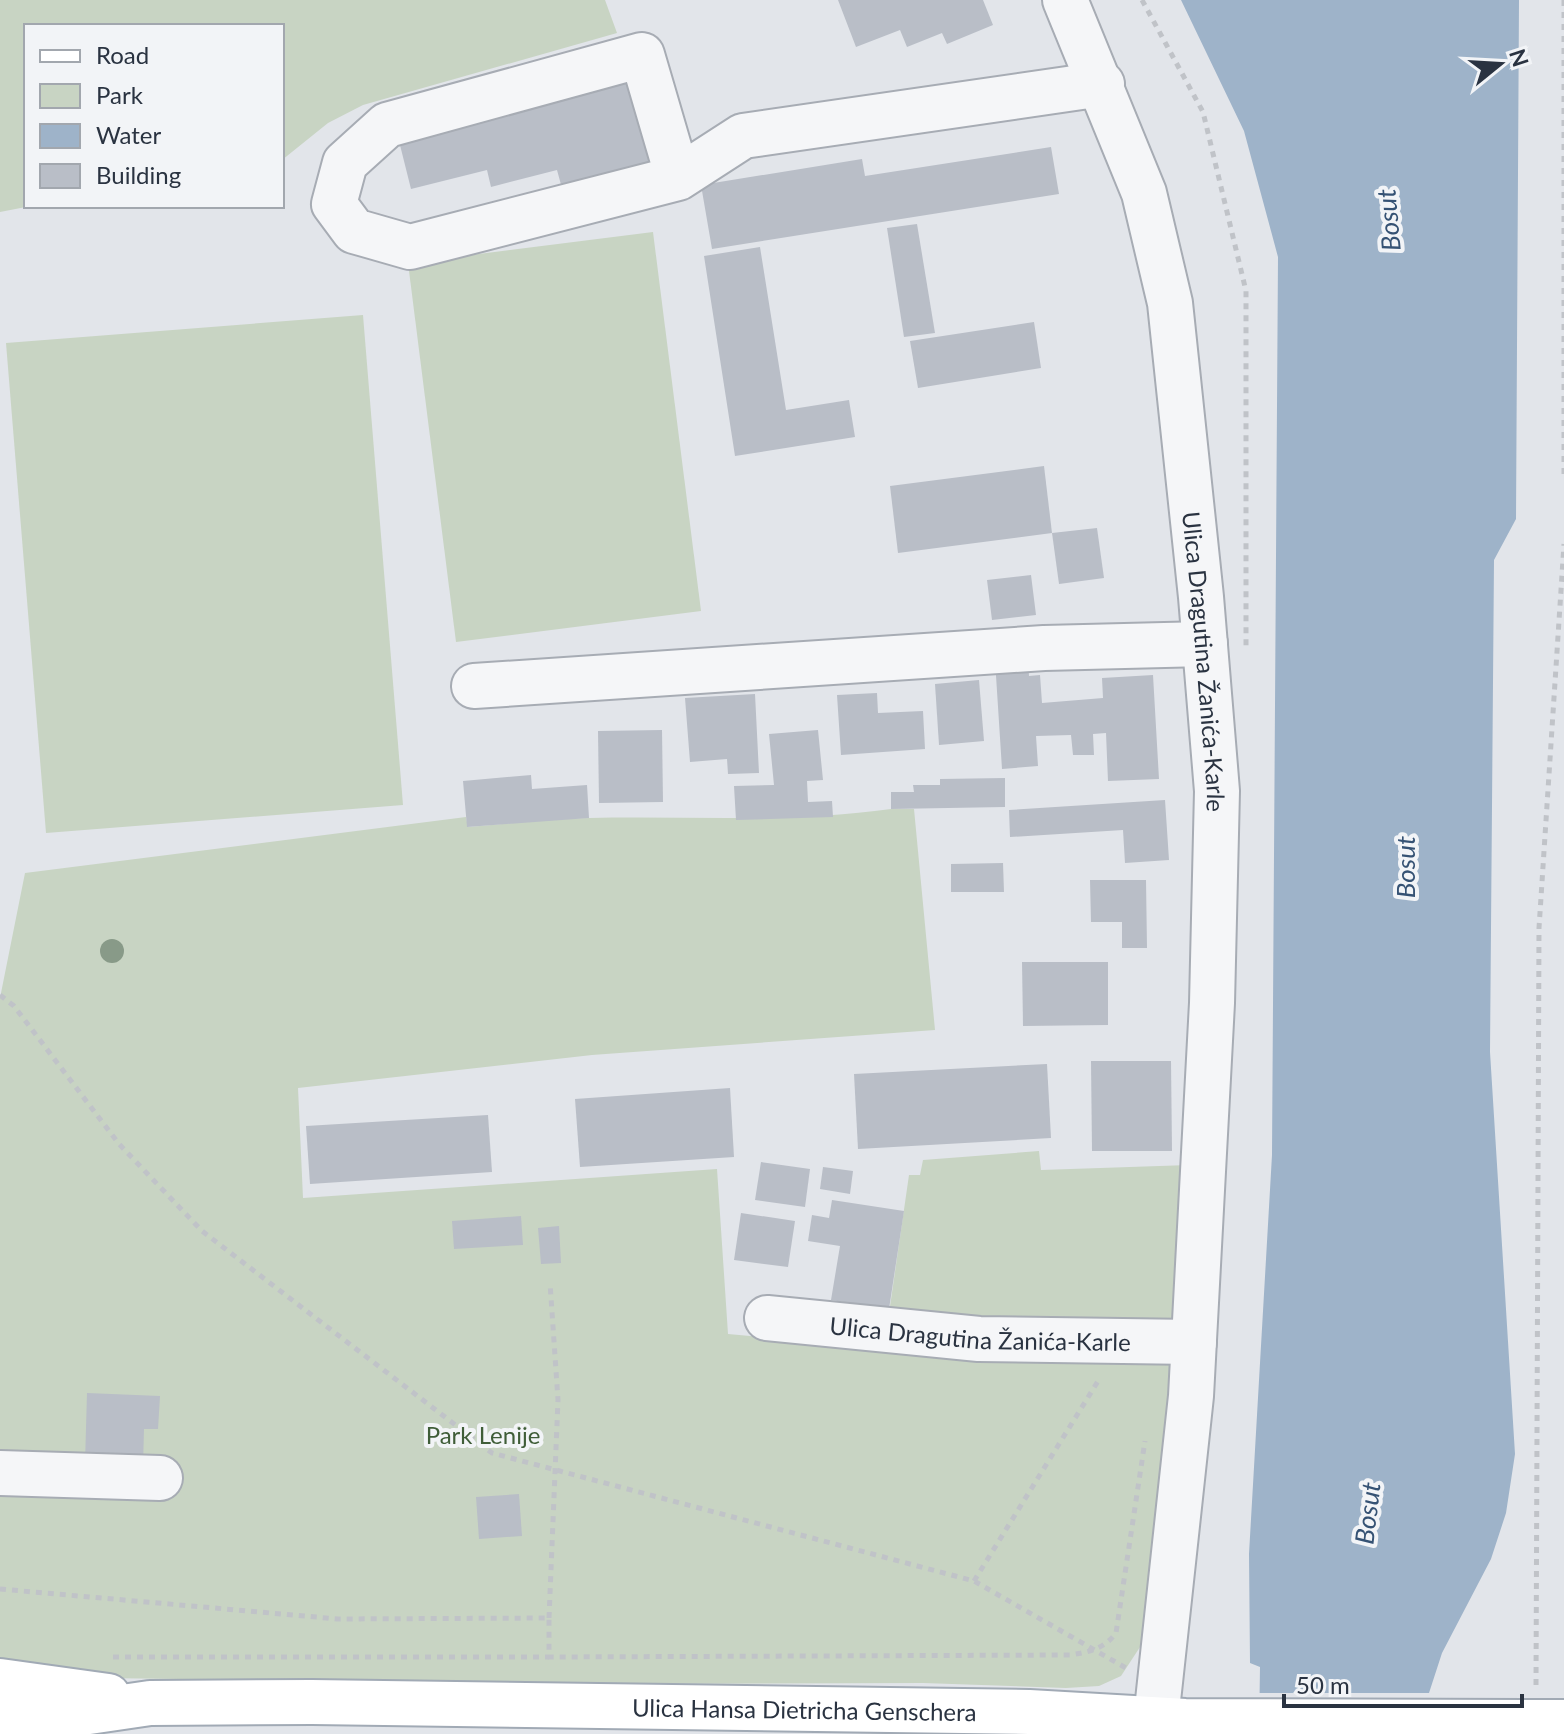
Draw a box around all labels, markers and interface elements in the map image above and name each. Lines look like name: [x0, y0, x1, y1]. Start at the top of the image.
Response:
legend: [24, 24, 284, 208]
north arrow: [1460, 24, 1540, 104]
text: Road: [96, 40, 149, 69]
text: N: [1504, 45, 1535, 70]
text: Park: [96, 80, 144, 109]
text: Water: [96, 120, 161, 149]
text: Building: [96, 160, 181, 189]
water label: Bosut: [1369, 188, 1407, 252]
street label: Ulica Dragutina Žanića-Karle: [1178, 510, 1232, 812]
water label: Bosut: [1389, 836, 1421, 898]
street label: Ulica Dragutina Žanića-Karle: [828, 1310, 1131, 1356]
park label: Park Lenije: [426, 1420, 540, 1449]
water label: Bosut: [1347, 1480, 1387, 1546]
scale bar: [1284, 1658, 1522, 1708]
text: 50 m: [1296, 1670, 1350, 1699]
street label: Ulica Hansa Dietricha Genschera: [632, 1692, 977, 1726]

